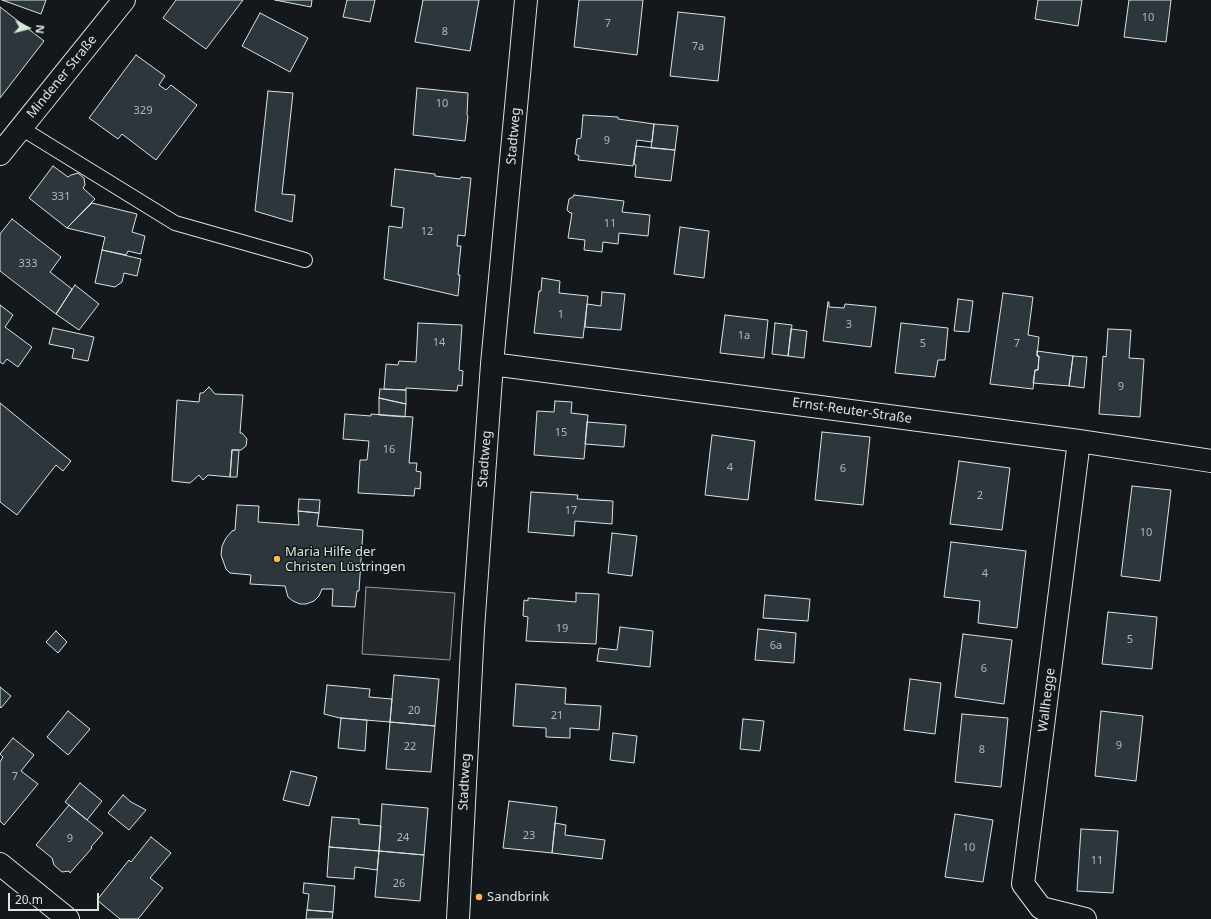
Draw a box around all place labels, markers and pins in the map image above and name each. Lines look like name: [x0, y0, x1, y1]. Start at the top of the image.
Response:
place label: Maria Hilfe der Christen Lüstringen: [285, 544, 406, 575]
marker: Maria Hilfe der Christen Lüstringen: [272, 554, 282, 564]
place label: Sandbrink: [487, 889, 549, 905]
marker: Sandbrink: [474, 892, 484, 902]

